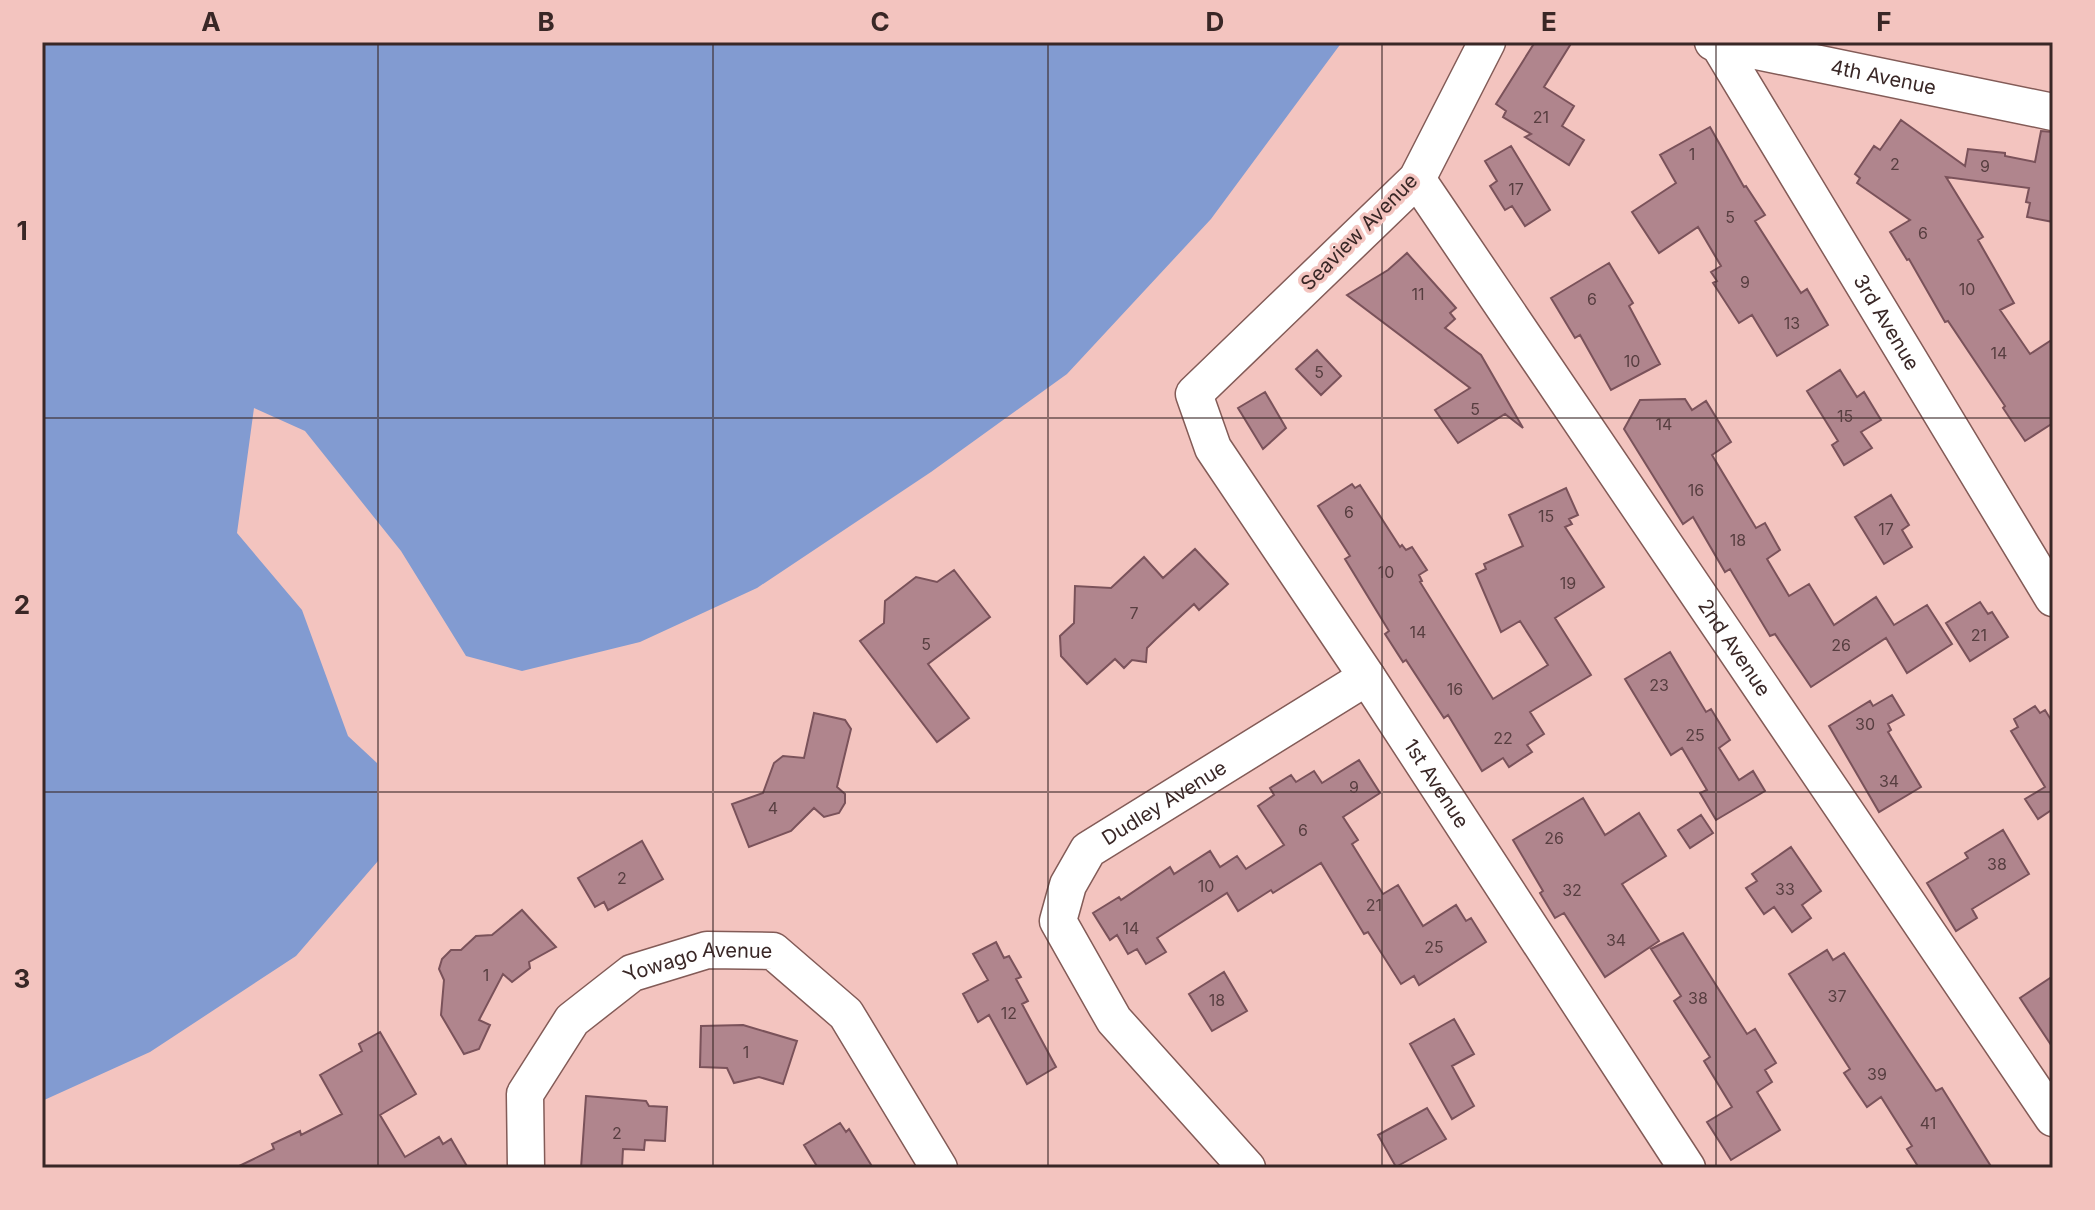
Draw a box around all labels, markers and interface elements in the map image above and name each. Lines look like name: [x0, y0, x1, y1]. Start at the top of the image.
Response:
text: A: [201, 6, 221, 37]
text: B: [537, 6, 555, 37]
text: C: [870, 6, 890, 37]
text: D: [1206, 6, 1224, 37]
text: E: [1541, 6, 1557, 37]
text: F: [1876, 6, 1892, 37]
street label: 4th Avenue: [1828, 55, 1938, 100]
house number: 21: [1533, 107, 1549, 127]
house number: 1: [1689, 144, 1695, 164]
house number: 2: [1890, 154, 1900, 174]
house number: 9: [1980, 156, 1990, 176]
street label: Seaview Avenue: [1296, 169, 1422, 295]
house number: 17: [1508, 179, 1524, 199]
house number: 5: [1725, 207, 1735, 227]
text: 1: [16, 215, 28, 246]
house number: 6: [1918, 223, 1928, 243]
street label: 3rd Avenue: [1848, 270, 1925, 375]
house number: 9: [1740, 272, 1750, 292]
house number: 10: [1959, 279, 1975, 299]
house number: 11: [1411, 284, 1425, 304]
house number: 6: [1587, 289, 1597, 309]
house number: 13: [1784, 313, 1800, 333]
house number: 14: [1991, 343, 2007, 363]
house number: 10: [1624, 351, 1640, 371]
house number: 5: [1314, 362, 1324, 382]
house number: 5: [1470, 399, 1480, 419]
house number: 15: [1837, 406, 1853, 426]
house number: 14: [1656, 414, 1672, 434]
house number: 16: [1688, 480, 1704, 500]
house number: 6: [1344, 502, 1354, 522]
house number: 15: [1538, 506, 1554, 526]
house number: 17: [1878, 519, 1894, 539]
house number: 18: [1730, 530, 1746, 550]
house number: 10: [1378, 562, 1394, 582]
house number: 19: [1560, 573, 1576, 593]
text: 2: [14, 589, 30, 620]
street label: 2nd Avenue: [1693, 594, 1776, 701]
house number: 7: [1129, 603, 1139, 623]
house number: 14: [1410, 622, 1426, 642]
house number: 21: [1971, 625, 1987, 645]
house number: 5: [921, 634, 931, 654]
house number: 26: [1831, 635, 1851, 655]
house number: 23: [1649, 675, 1669, 695]
house number: 16: [1447, 679, 1463, 699]
house number: 30: [1855, 714, 1875, 734]
house number: 25: [1685, 725, 1705, 745]
house number: 22: [1493, 728, 1513, 748]
street label: 1st Avenue: [1399, 735, 1474, 832]
street label: Dudley Avenue: [1098, 755, 1231, 850]
house number: 34: [1879, 771, 1899, 791]
house number: 9: [1349, 777, 1359, 797]
house number: 4: [768, 798, 778, 818]
house number: 6: [1298, 820, 1308, 840]
house number: 26: [1544, 828, 1564, 848]
house number: 38: [1987, 854, 2007, 874]
house number: 2: [617, 868, 627, 888]
house number: 10: [1198, 876, 1214, 896]
house number: 33: [1775, 879, 1795, 899]
house number: 32: [1562, 880, 1582, 900]
house number: 21: [1366, 895, 1382, 915]
house number: 14: [1123, 918, 1139, 938]
house number: 34: [1606, 930, 1626, 950]
house number: 25: [1424, 937, 1444, 957]
street label: Yowago Avenue: [619, 938, 773, 987]
text: 3: [14, 963, 30, 994]
house number: 1: [483, 965, 489, 985]
house number: 37: [1828, 986, 1846, 1006]
house number: 38: [1688, 988, 1708, 1008]
house number: 18: [1209, 990, 1225, 1010]
house number: 12: [1001, 1003, 1017, 1023]
house number: 1: [743, 1042, 749, 1062]
house number: 39: [1867, 1064, 1887, 1084]
house number: 41: [1920, 1113, 1936, 1133]
house number: 2: [612, 1123, 622, 1143]

